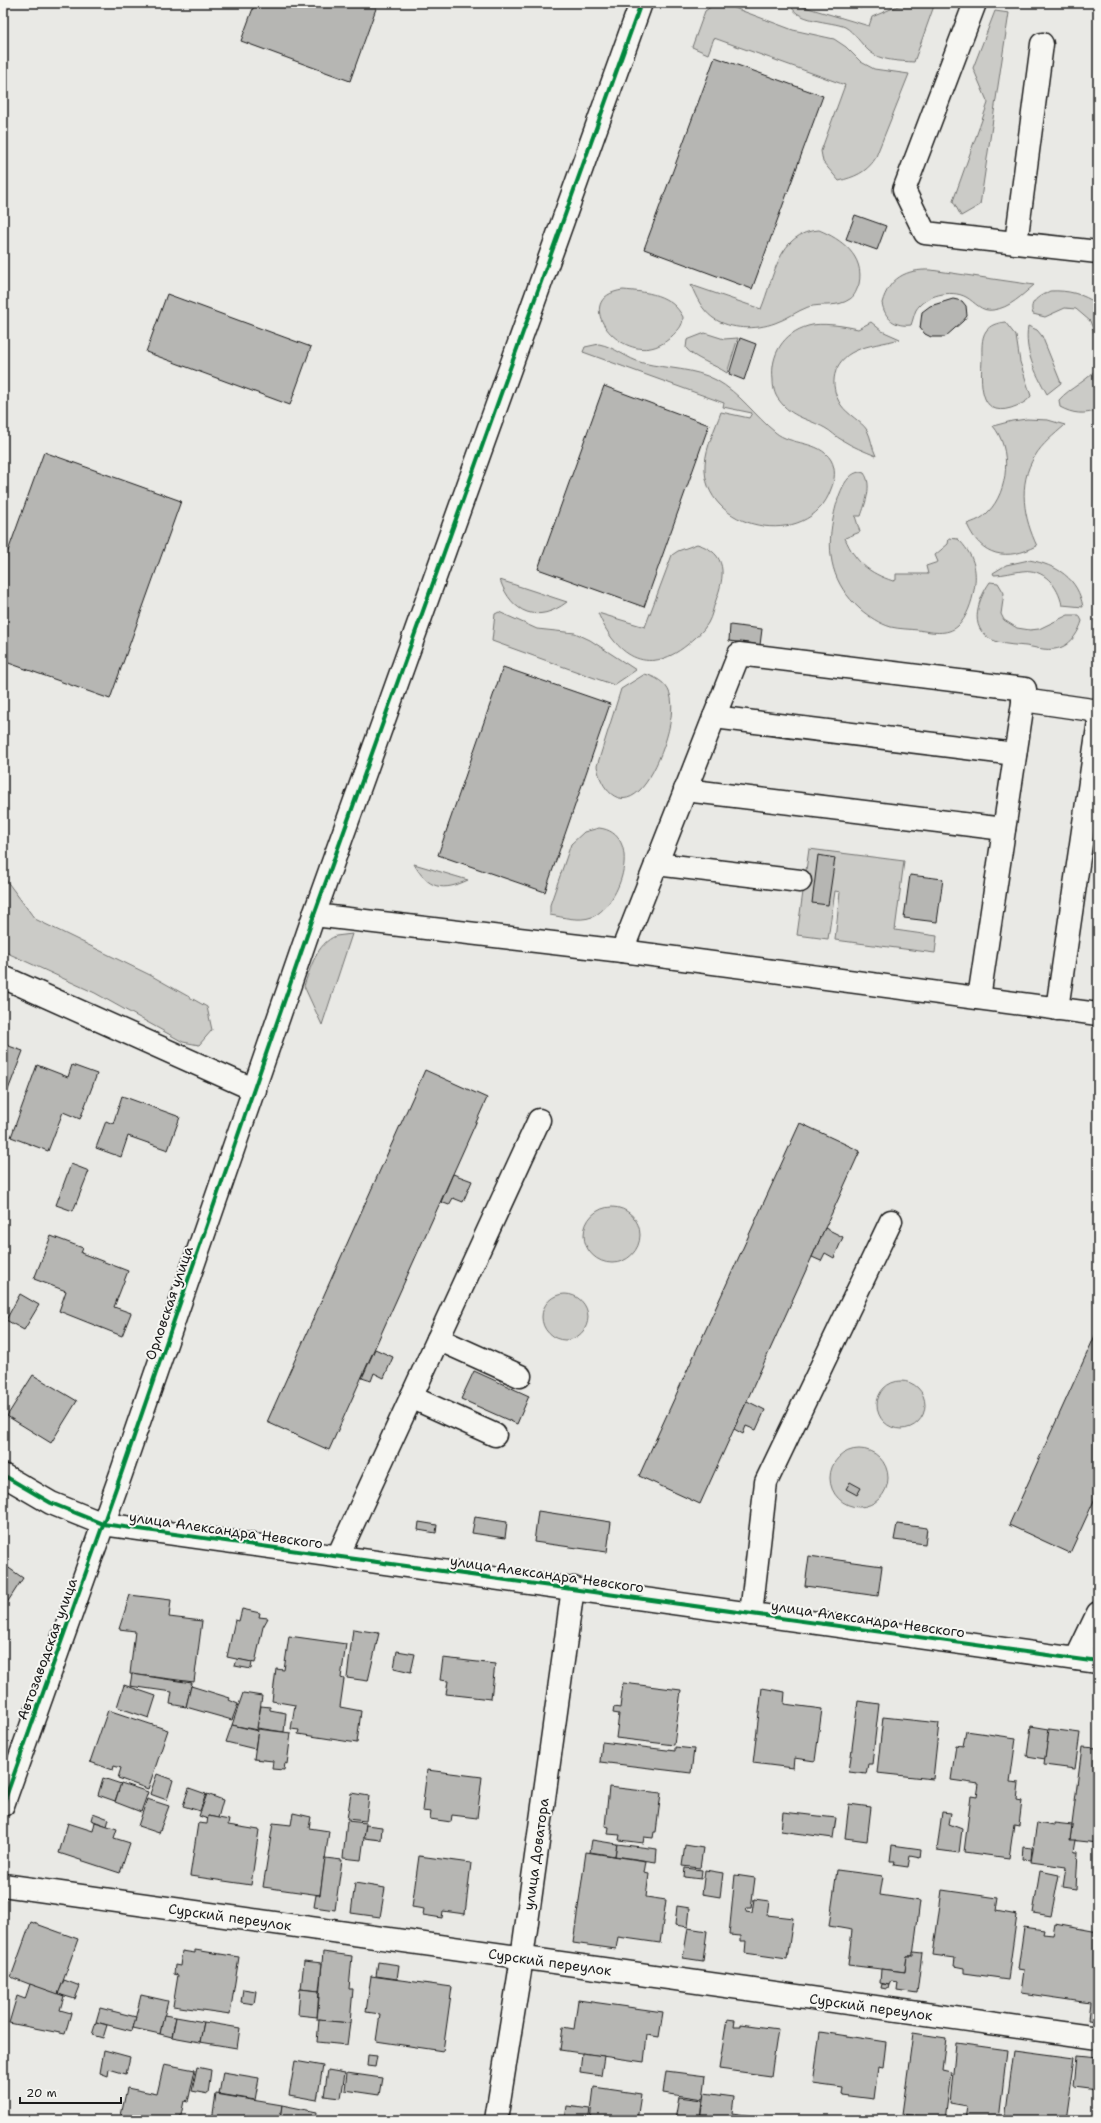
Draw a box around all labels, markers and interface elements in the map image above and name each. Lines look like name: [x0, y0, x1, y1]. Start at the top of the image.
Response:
street label: Орловская улица: [141, 1244, 197, 1362]
street label: улица Александра Невского: [128, 1507, 324, 1553]
street label: улица Александра Невского: [449, 1551, 645, 1597]
street label: Автозаводская улица: [13, 1575, 81, 1722]
street label: улица Александра Невского: [770, 1596, 966, 1642]
street label: улица Доватора: [519, 1796, 553, 1911]
street label: Сурский переулок: [167, 1899, 293, 1935]
street label: Сурский переулок: [487, 1944, 613, 1980]
street label: Сурский переулок: [808, 1989, 934, 2025]
scale bar: [20, 2079, 121, 2105]
text: 20 m: [26, 2085, 57, 2101]

